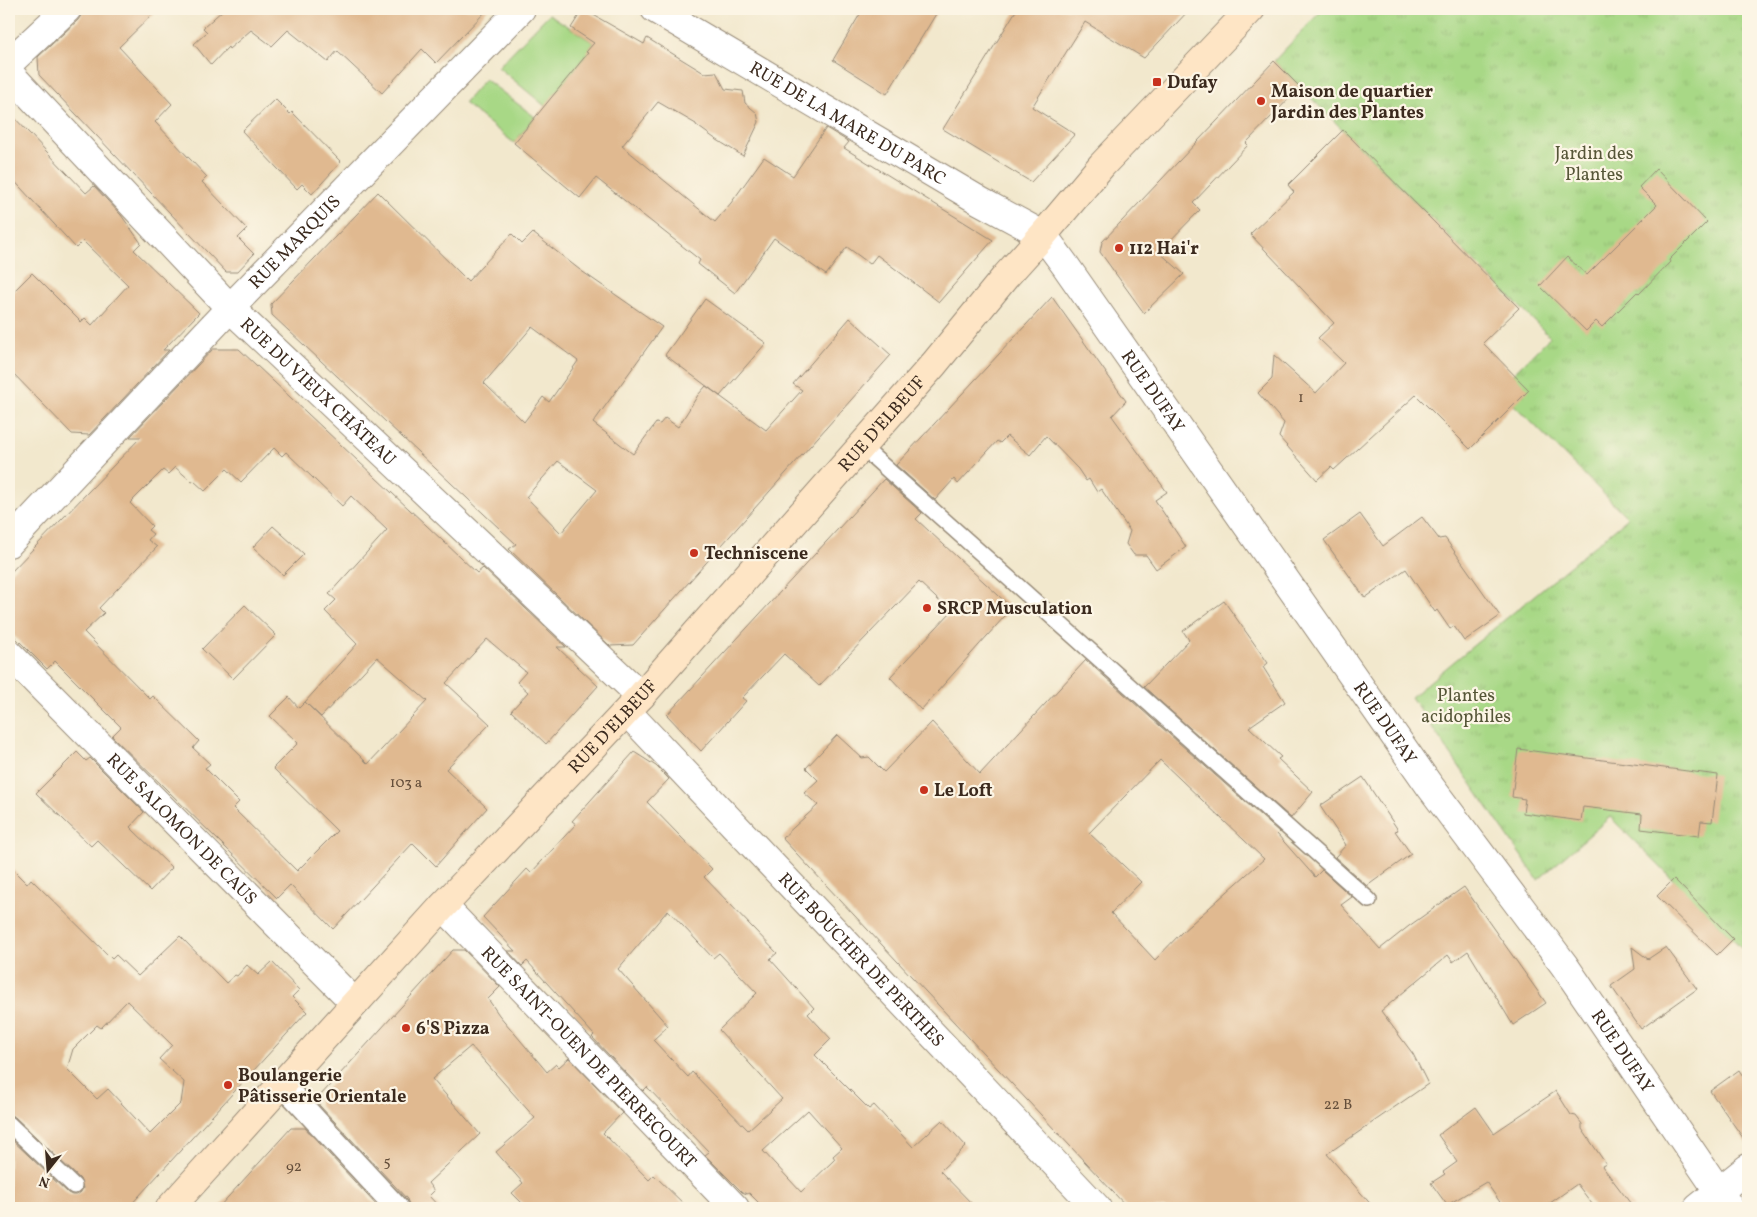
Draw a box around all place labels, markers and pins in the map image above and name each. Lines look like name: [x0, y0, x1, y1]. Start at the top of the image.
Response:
place label: Dufay: [1167, 71, 1218, 96]
marker: Dufay: [1151, 76, 1163, 88]
place label: Maison de quartier Jardin des Plantes: [1270, 80, 1433, 126]
marker: Maison de quartier Jardin des Plantes: [1255, 95, 1267, 107]
place label: 112 Hai'r: [1129, 237, 1199, 262]
marker: 112 Hai'r: [1113, 242, 1125, 254]
place label: Techniscene: [704, 542, 808, 567]
marker: Techniscene: [688, 547, 700, 559]
place label: SRCP Musculation: [937, 597, 1093, 622]
marker: SRCP Musculation: [921, 602, 933, 614]
place label: Le Loft: [934, 779, 993, 804]
marker: Le Loft: [918, 784, 930, 796]
place label: 6'S Pizza: [416, 1017, 490, 1042]
marker: 6'S Pizza: [400, 1022, 412, 1034]
place label: Boulangerie Pâtisserie Orientale: [238, 1064, 406, 1110]
marker: Boulangerie Pâtisserie Orientale: [222, 1079, 234, 1091]

